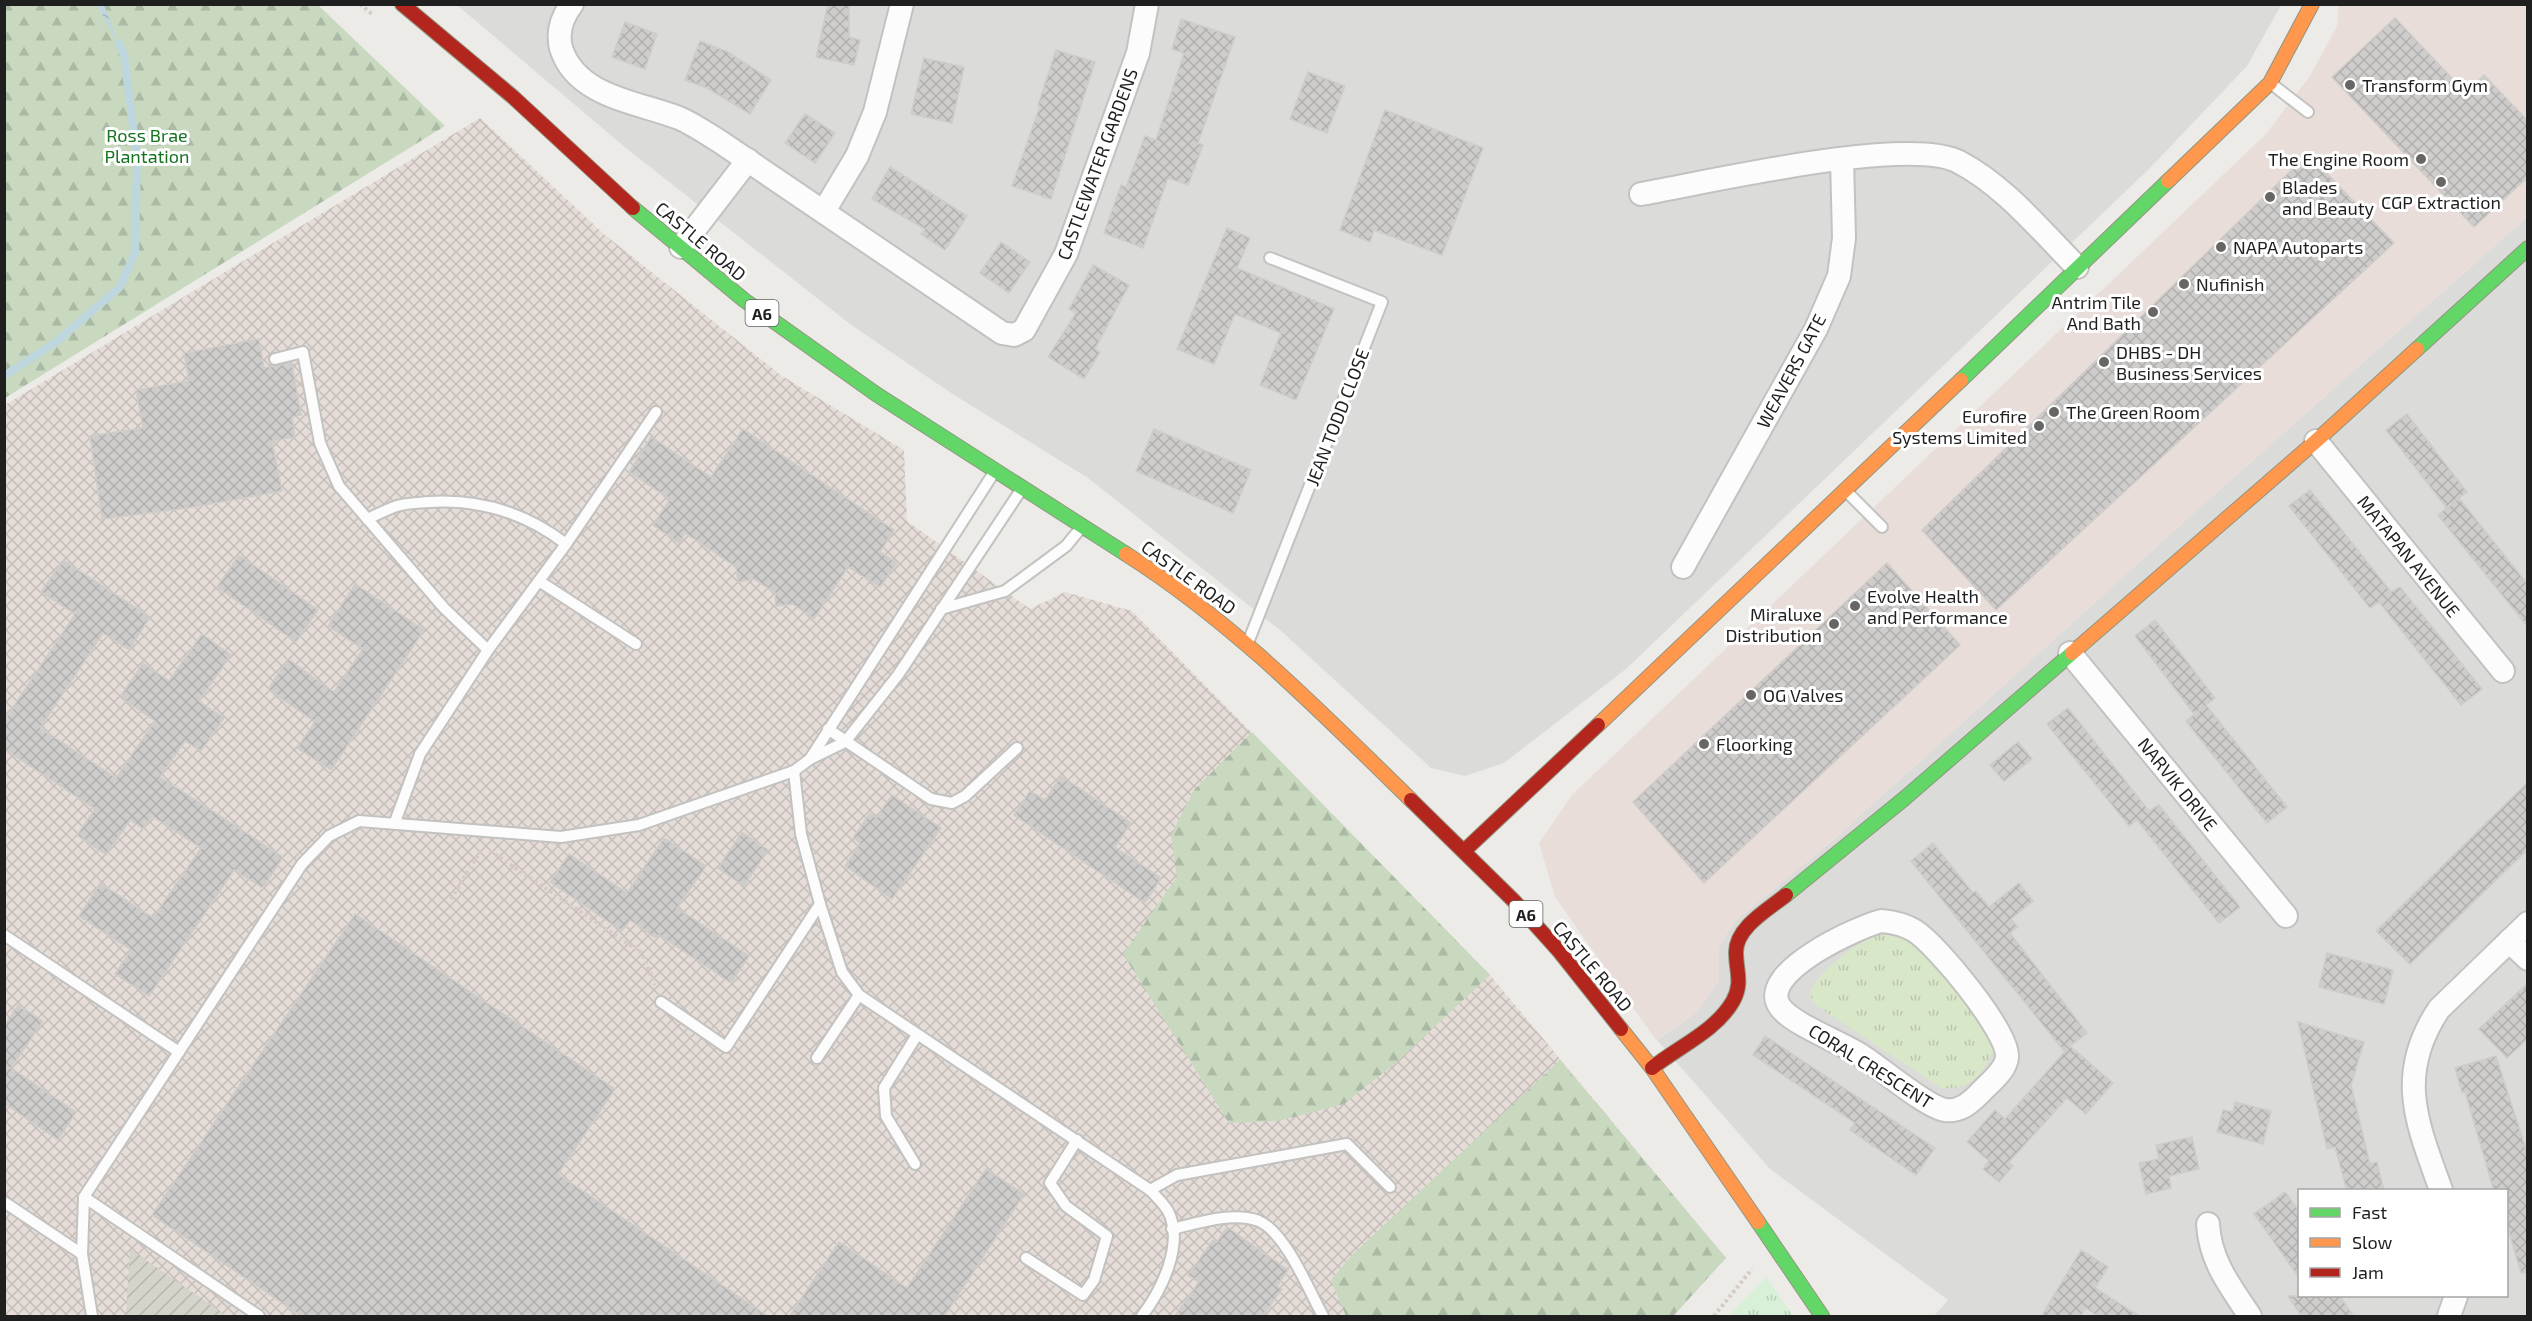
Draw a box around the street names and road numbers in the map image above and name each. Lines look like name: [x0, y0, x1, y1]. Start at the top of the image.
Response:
street label: CASTLEWATER GARDENS: [1052, 65, 1142, 263]
street label: CASTLE ROAD: [651, 197, 751, 285]
road number: A6: [746, 300, 778, 326]
street label: WEAVERS GATE: [1752, 310, 1830, 432]
street label: JEAN TODD CLOSE: [1301, 345, 1373, 489]
street label: MATAPAN AVENUE: [2353, 491, 2465, 621]
street label: CASTLE ROAD: [1137, 535, 1241, 619]
street label: NARVIK DRIVE: [2134, 733, 2222, 835]
road number: A6: [1510, 901, 1543, 927]
street label: CASTLE ROAD: [1549, 916, 1637, 1016]
street label: CORAL CRESCENT: [1805, 1019, 1938, 1113]

